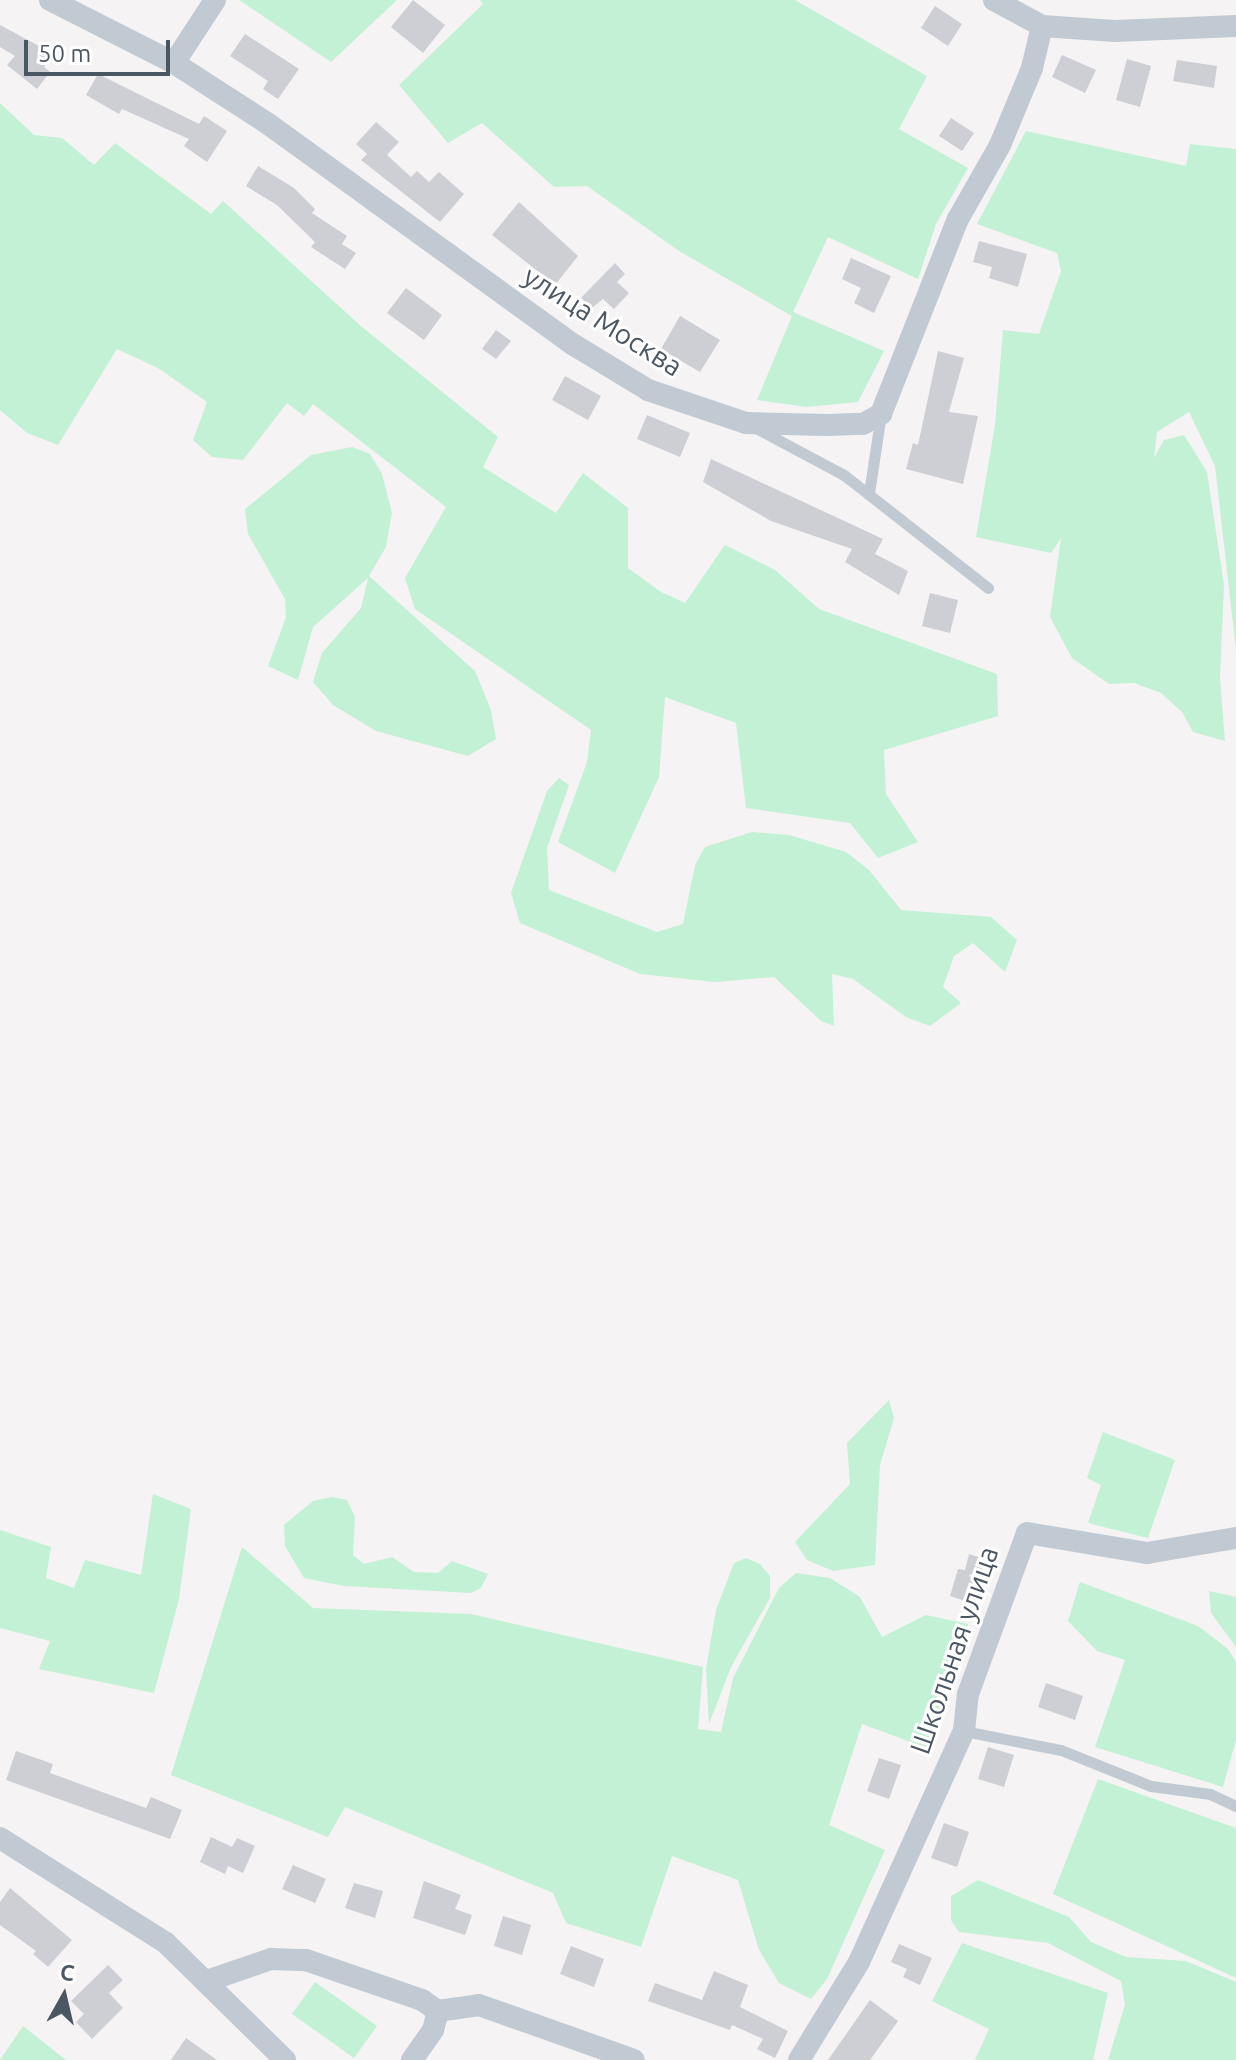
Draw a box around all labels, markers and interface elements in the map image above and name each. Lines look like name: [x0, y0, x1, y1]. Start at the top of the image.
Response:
scale bar: [28, 24, 174, 74]
text: 50 m: [38, 40, 91, 67]
street label: улица Москва: [517, 259, 689, 383]
street label: Школьная улица: [903, 1542, 1005, 1758]
north arrow: [24, 1956, 104, 2036]
text: С: [59, 1958, 76, 1985]

